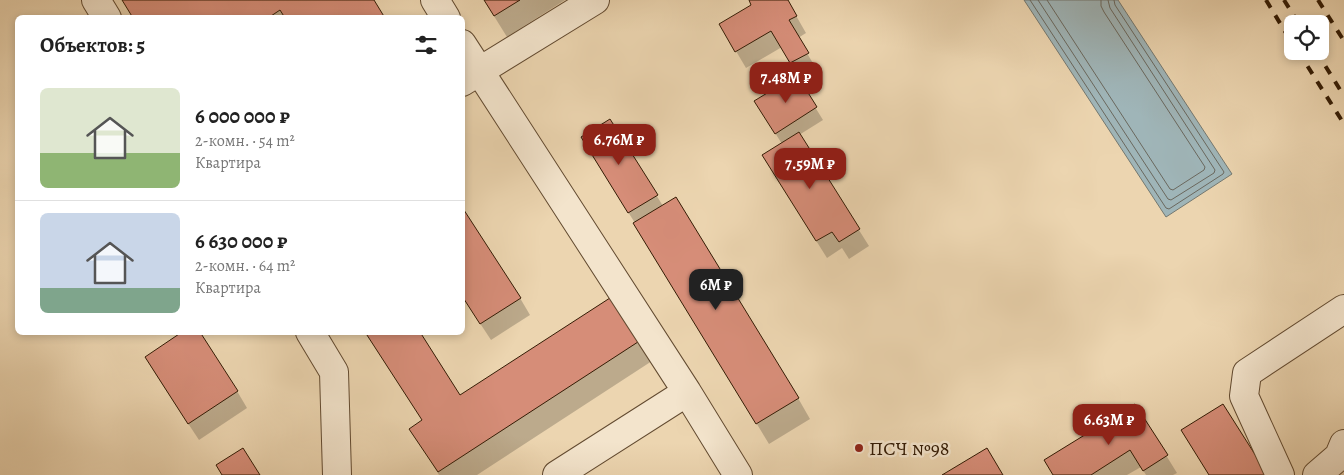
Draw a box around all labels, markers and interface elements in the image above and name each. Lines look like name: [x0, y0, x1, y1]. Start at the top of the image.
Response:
map controls: [1284, 15, 1329, 60]
button: locate: [1284, 15, 1329, 60]
text: Объектов: 5: [40, 31, 145, 59]
icon: filters: [412, 31, 440, 59]
pin: 7.48M ₽: [740, 62, 832, 104]
text: 7.48M ₽: [761, 67, 811, 89]
text: 6 000 000 ₽: [195, 102, 290, 130]
icon: home: [80, 108, 140, 168]
pin: 6.76M ₽: [573, 124, 665, 166]
text: 6.76M ₽: [594, 129, 644, 151]
text: 2-комн. · 54 m²: [195, 130, 295, 152]
pin: 7.59M ₽: [764, 148, 856, 190]
text: Квартира: [195, 152, 261, 174]
text: 7.59M ₽: [785, 153, 835, 175]
text: 6 630 000 ₽: [195, 227, 288, 255]
icon: home: [80, 233, 140, 293]
text: 2-комн. · 64 m²: [195, 255, 295, 277]
pin: 6M ₽: [686, 268, 746, 311]
text: 6M ₽: [700, 274, 732, 296]
text: Квартира: [195, 277, 261, 299]
pin: 6.63M ₽: [1063, 404, 1155, 446]
text: 6.63M ₽: [1084, 409, 1134, 431]
place label: ПСЧ №98: [869, 435, 949, 462]
marker: ПСЧ №98: [853, 442, 865, 454]

